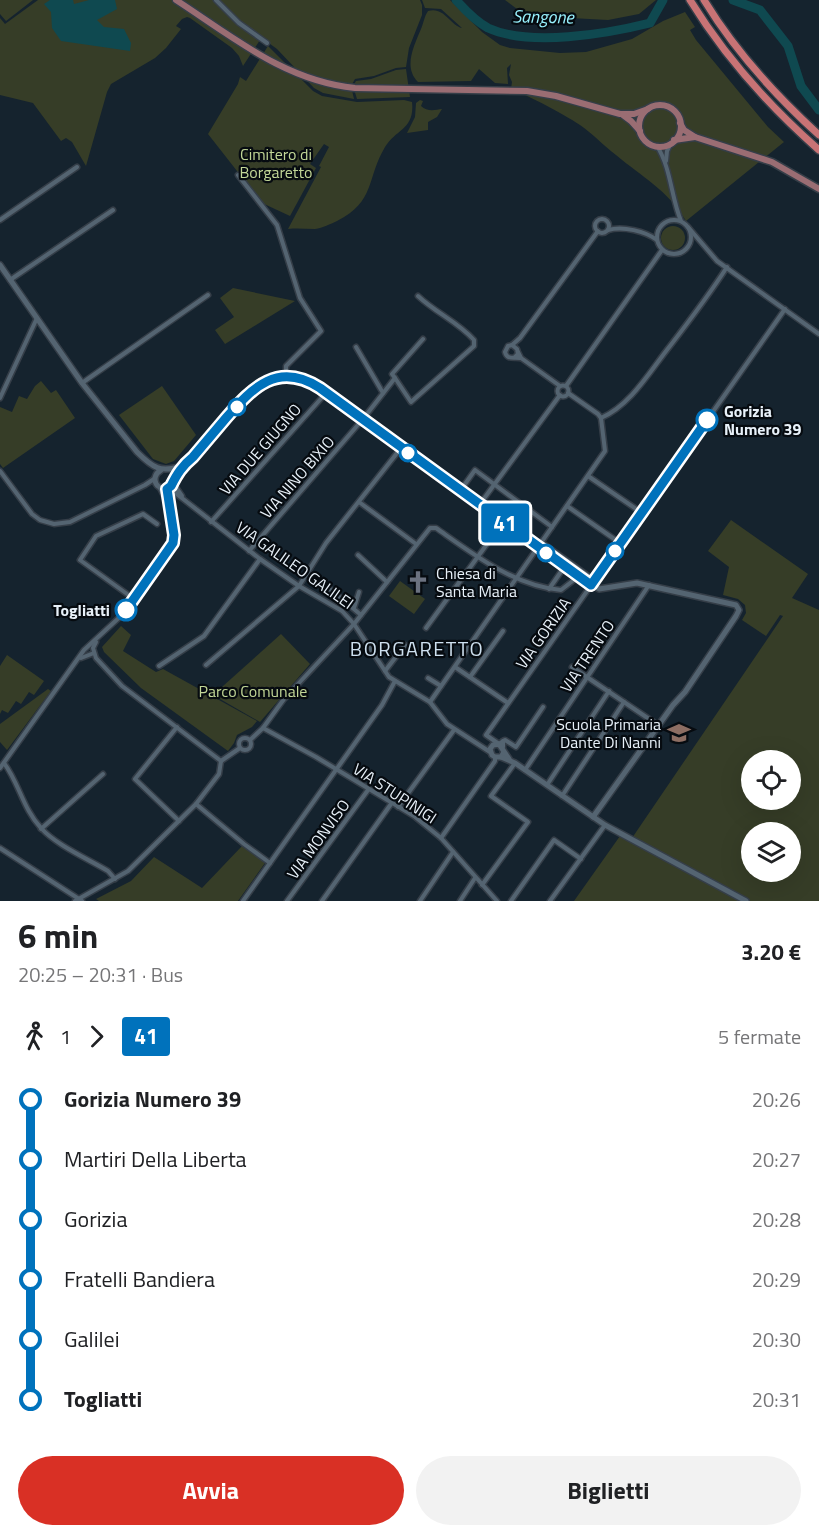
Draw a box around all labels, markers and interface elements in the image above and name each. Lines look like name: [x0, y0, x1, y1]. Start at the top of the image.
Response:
water label: Sangone: [512, 2, 576, 31]
park label: Cimitero di Borgaretto: [239, 142, 313, 184]
street label: VIA DUE GIUGNO: [213, 398, 307, 500]
unlabelled marker: [228, 398, 246, 416]
place label: Gorizia Numero 39: [724, 399, 801, 441]
marker: Gorizia Numero 39: [696, 409, 718, 431]
street label: VIA NINO BIXIO: [254, 430, 340, 524]
unlabelled marker: [399, 444, 417, 462]
line badge: 41: [478, 504, 532, 542]
text: 41: [493, 507, 517, 539]
street label: VIA GALILEO GALILEI: [231, 515, 359, 615]
unlabelled marker: [606, 542, 624, 560]
unlabelled marker: [537, 544, 555, 562]
place label: Chiesa di Santa Maria: [436, 561, 517, 603]
church icon: Chiesa di Santa Maria: [405, 569, 431, 595]
street label: VIA GORIZIA: [509, 592, 577, 674]
place label: Togliatti: [53, 598, 110, 622]
marker: Togliatti: [115, 599, 137, 621]
street label: VIA TRENTO: [554, 615, 620, 697]
district label: BORGARETTO: [350, 633, 484, 664]
park label: Parco Comunale: [199, 679, 307, 703]
place label: Scuola Primaria Dante Di Nanni: [556, 712, 661, 754]
school or university icon: Scuola Primaria Dante Di Nanni: [666, 720, 692, 746]
map controls: [741, 750, 801, 882]
button: locate: [741, 750, 801, 810]
street label: VIA STUPINIGI: [348, 757, 442, 829]
street label: VIA MONVISO: [281, 794, 355, 884]
button: layers: [741, 822, 801, 882]
text: 6 min: [18, 911, 98, 961]
text: 3.20 €: [741, 935, 801, 969]
text: 20:25 – 20:31 · Bus: [18, 959, 183, 990]
icon: walk: [18, 1020, 51, 1053]
icon: forward: [80, 1020, 113, 1053]
text: 41: [134, 1020, 158, 1052]
text: 1: [60, 1021, 71, 1052]
text: 5 fermate: [718, 1021, 801, 1052]
text: Gorizia Numero 39: [64, 1082, 241, 1116]
text: 20:26: [752, 1084, 801, 1115]
text: Martiri Della Liberta: [64, 1142, 247, 1176]
text: 20:27: [752, 1144, 801, 1175]
text: Gorizia: [64, 1202, 127, 1236]
text: 20:28: [752, 1204, 801, 1235]
text: Fratelli Bandiera: [64, 1262, 215, 1296]
text: 20:29: [752, 1264, 801, 1295]
text: Galilei: [64, 1322, 119, 1356]
text: 20:30: [752, 1324, 801, 1355]
text: Togliatti: [64, 1382, 142, 1416]
text: 20:31: [752, 1384, 801, 1415]
button: Avvia: [18, 1456, 404, 1525]
button: Biglietti: [416, 1456, 801, 1525]

